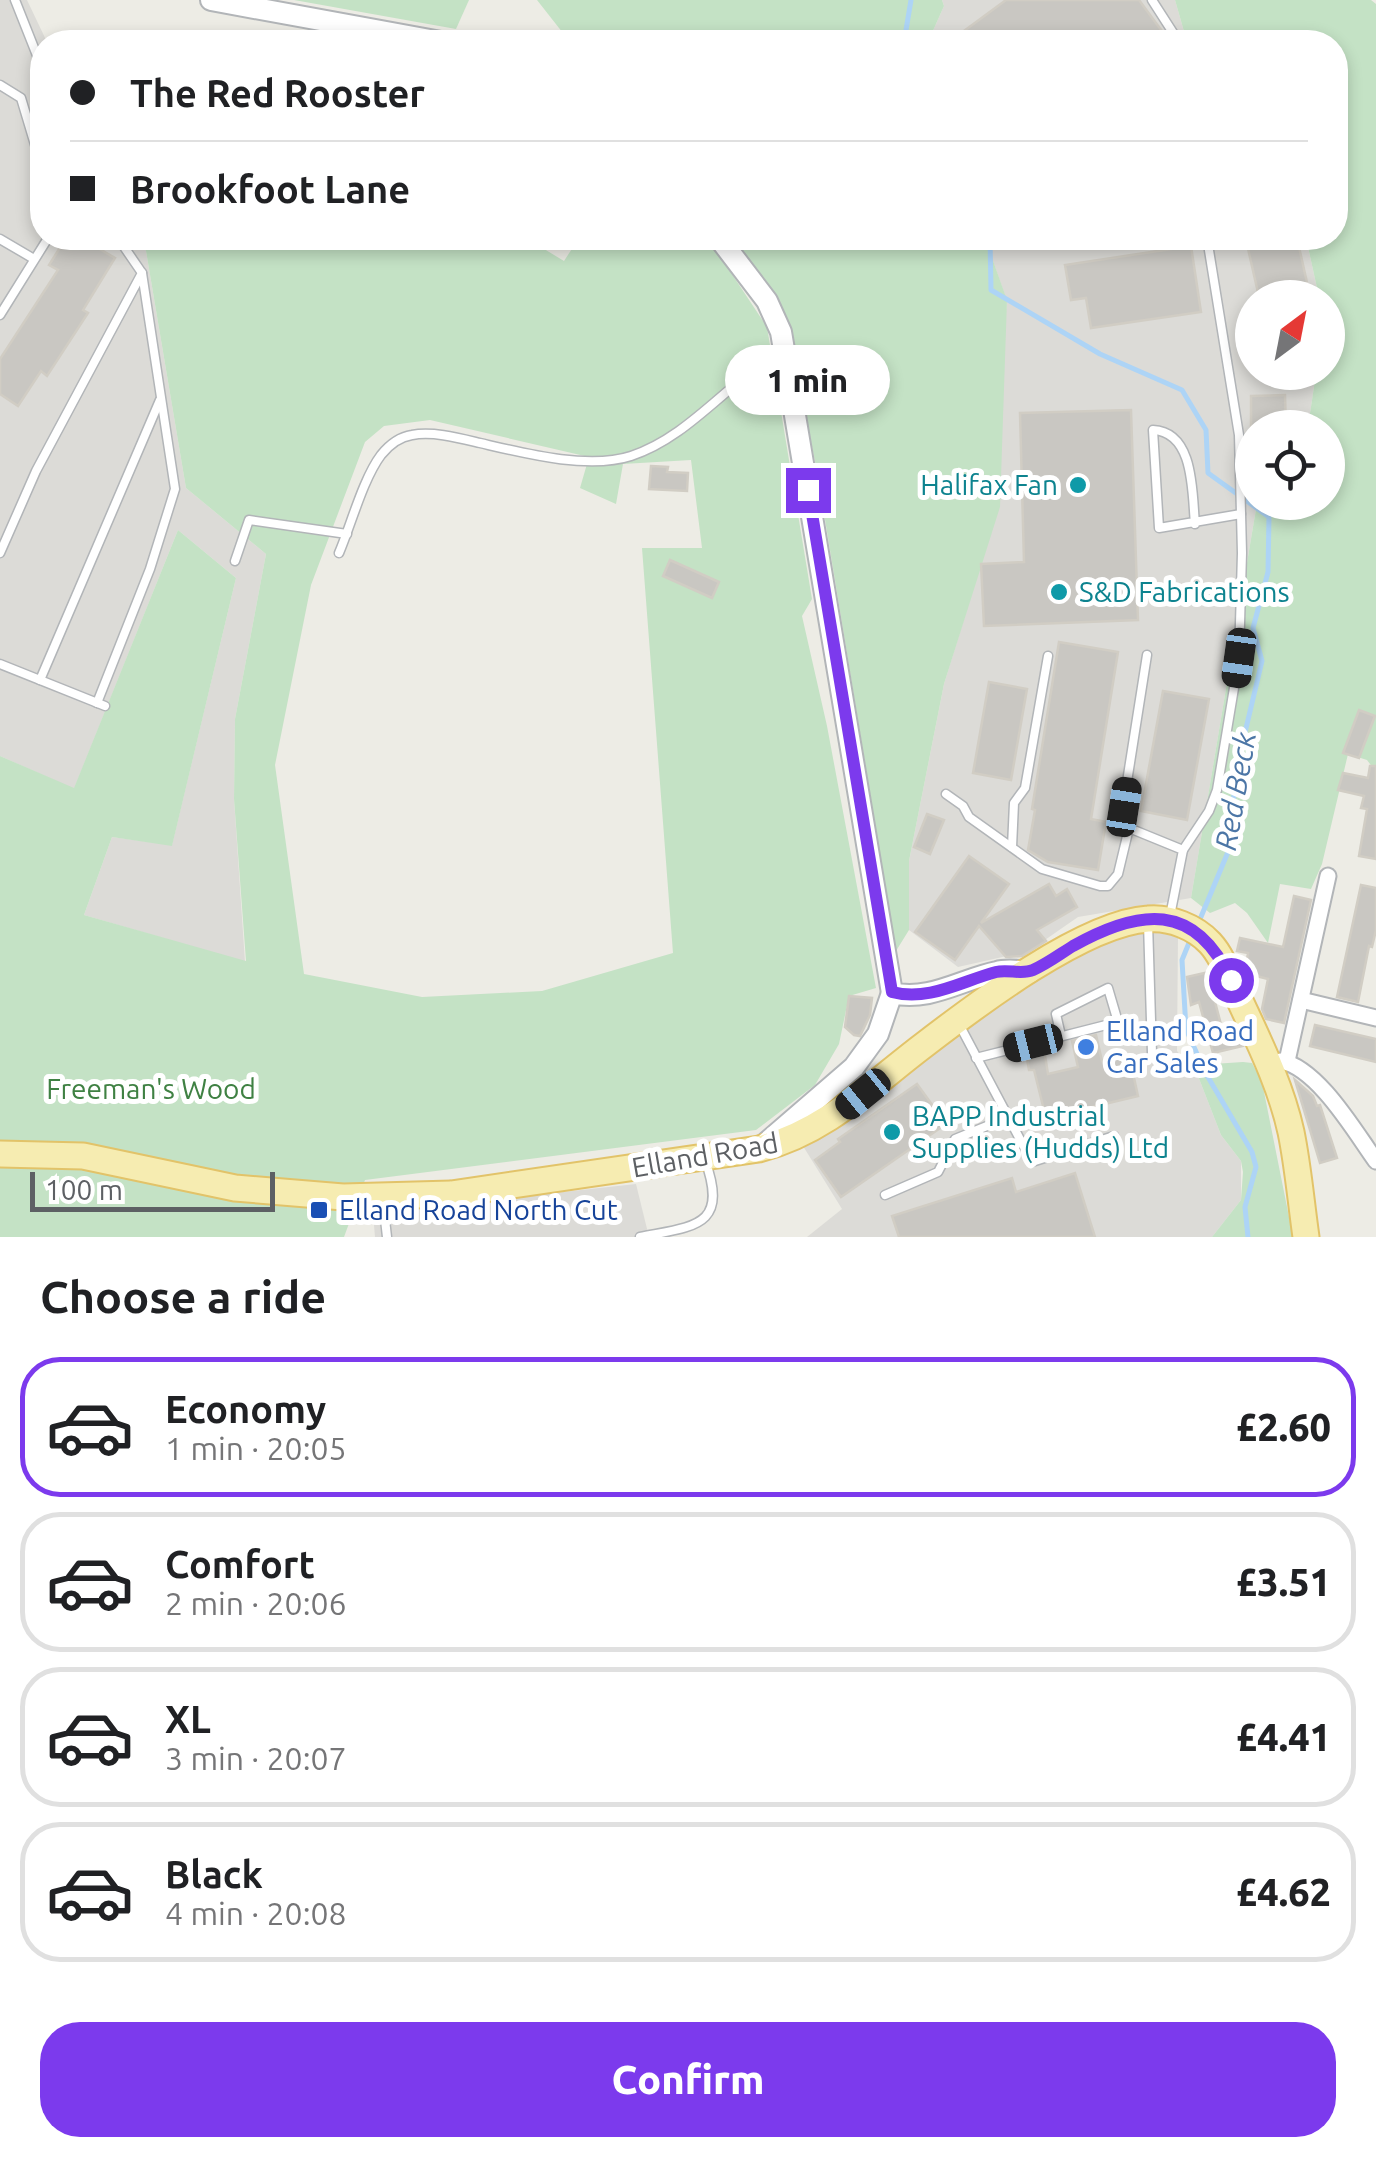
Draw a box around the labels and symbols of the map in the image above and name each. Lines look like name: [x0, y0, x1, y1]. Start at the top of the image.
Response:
north arrow: [1235, 280, 1345, 390]
callout: 1 min: [726, 345, 890, 415]
route end: [786, 468, 831, 513]
place label: Halifax Fan: [920, 469, 1058, 500]
marker: Halifax Fan: [1067, 474, 1089, 496]
place label: S&D Fabrications: [1079, 576, 1290, 607]
marker: S&D Fabrications: [1048, 581, 1070, 603]
car: [1220, 626, 1258, 690]
water label: Red Beck: [1208, 728, 1262, 853]
car: [1104, 775, 1144, 839]
route start: [1209, 958, 1254, 1003]
place label: Elland Road Car Sales: [1106, 1015, 1254, 1078]
car: [1000, 1021, 1066, 1065]
marker: Elland Road Car Sales: [1075, 1036, 1097, 1058]
car: [830, 1063, 896, 1125]
park label: Freeman's Wood: [46, 1073, 256, 1104]
place label: BAPP Industrial Supplies (Hudds) Ltd: [912, 1100, 1169, 1164]
marker: BAPP Industrial Supplies (Hudds) Ltd: [881, 1121, 903, 1143]
street label: Elland Road: [629, 1126, 781, 1183]
scale bar: [30, 1167, 275, 1212]
place label: Elland Road North Cut: [339, 1194, 618, 1225]
marker: Elland Road North Cut: [308, 1199, 330, 1221]

